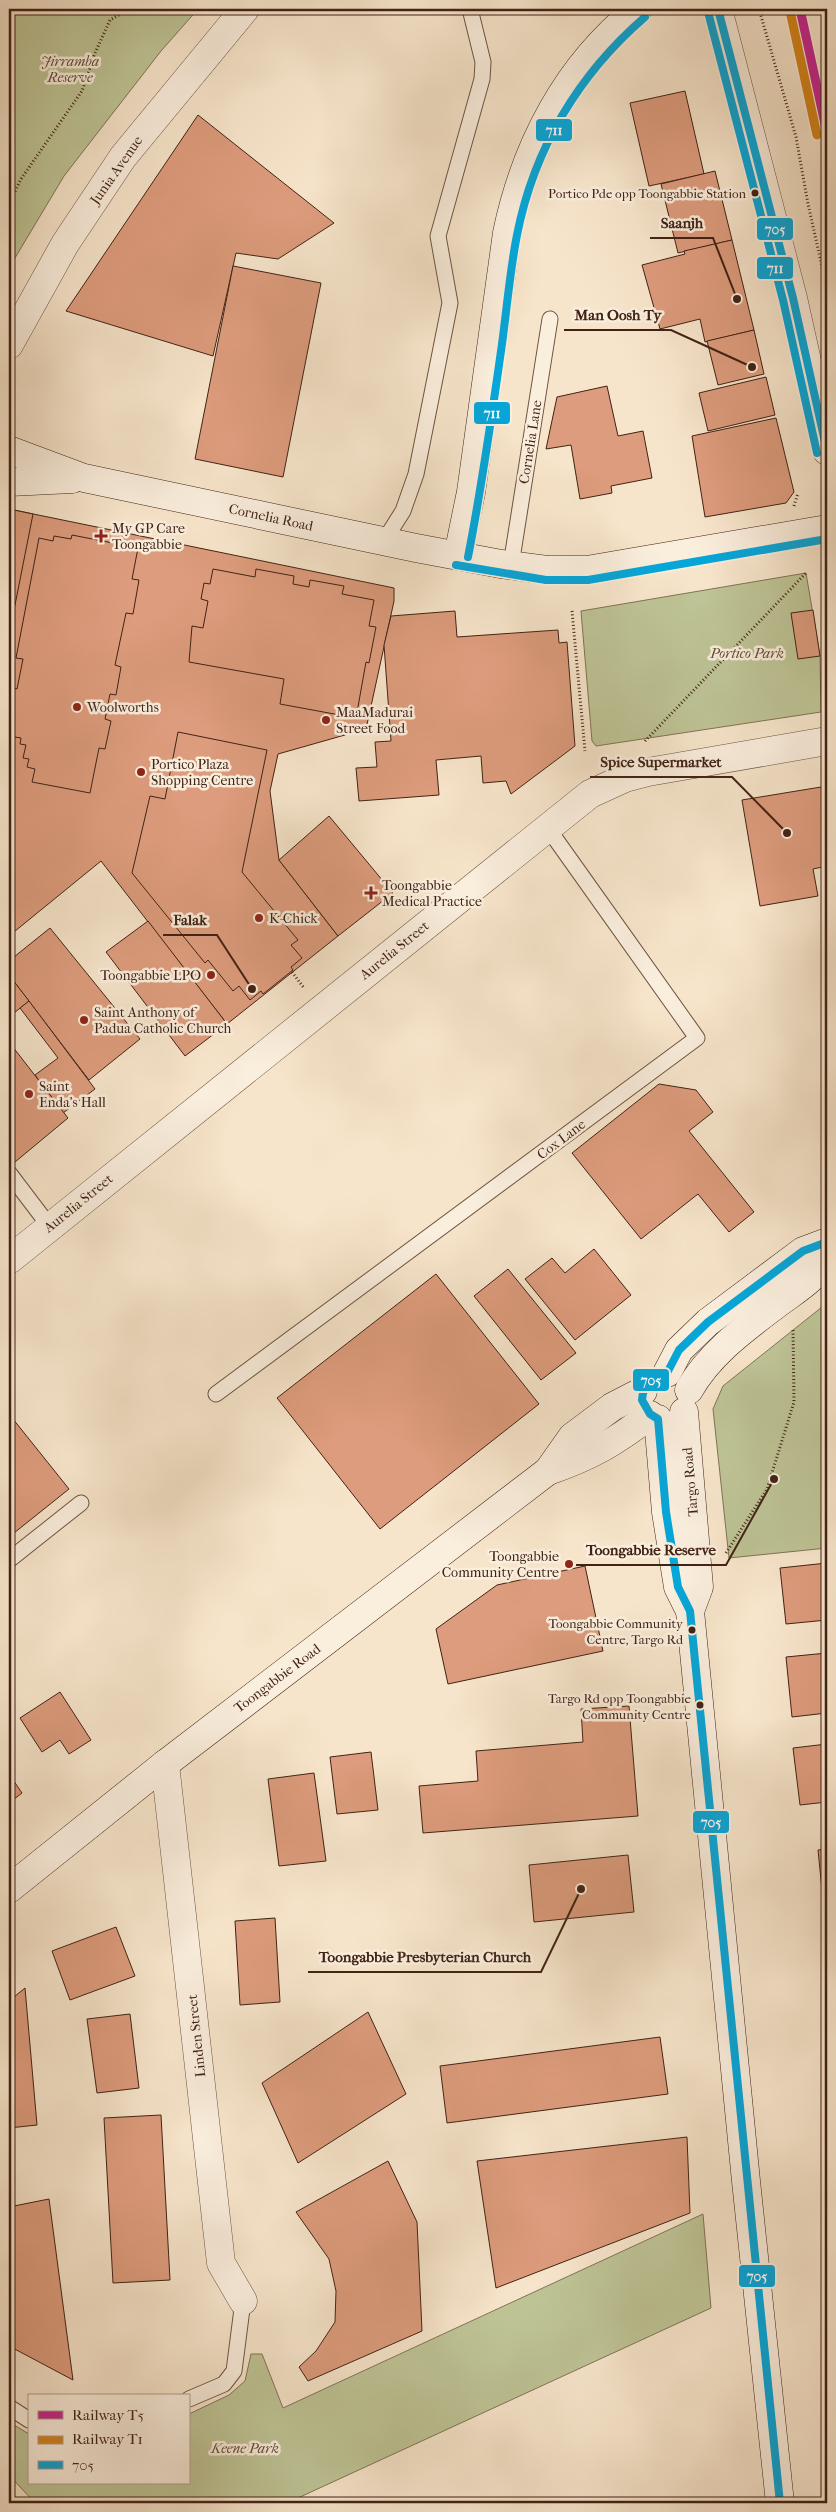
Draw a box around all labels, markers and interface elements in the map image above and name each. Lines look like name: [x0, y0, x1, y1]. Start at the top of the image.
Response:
park label: Jirramba Reserve: [41, 53, 99, 86]
line badge: 711: [535, 118, 573, 142]
text: 711: [545, 122, 562, 139]
street label: Junia Avenue: [86, 133, 146, 209]
place label: Portico Pde opp Toongabbie Station: [548, 186, 746, 201]
marker: Portico Pde opp Toongabbie Station: [750, 188, 760, 198]
callout: Saanjh: [650, 208, 713, 238]
text: Saanjh: [661, 214, 704, 232]
line badge: 705: [756, 217, 794, 241]
text: 705: [764, 221, 785, 238]
line badge: 711: [756, 256, 794, 280]
text: 711: [766, 260, 783, 277]
callout: Man Oosh Ty: [564, 300, 671, 330]
text: Man Oosh Ty: [574, 306, 663, 324]
street label: Cornelia Lane: [515, 399, 546, 485]
line badge: 711: [473, 401, 511, 425]
text: 711: [483, 405, 500, 422]
street label: Cornelia Road: [227, 500, 315, 535]
place label: My GP Care Toongabbie: [112, 520, 185, 553]
marker: My GP Care Toongabbie: [94, 529, 108, 543]
park label: Portico Park: [709, 645, 784, 662]
place label: Woolworths: [86, 699, 159, 716]
marker: Woolworths: [71, 701, 83, 713]
place label: MaaMadurai Street Food: [336, 704, 413, 737]
marker: MaaMadurai Street Food: [320, 714, 332, 726]
callout: Spice Supermarket: [590, 747, 732, 777]
text: Spice Supermarket: [600, 753, 722, 771]
place label: Portico Plaza Shopping Centre: [151, 756, 253, 789]
marker: Portico Plaza Shopping Centre: [135, 766, 147, 778]
place label: Toongabbie Medical Practice: [382, 877, 482, 910]
marker: Toongabbie Medical Practice: [364, 886, 378, 900]
callout: Falak: [163, 905, 217, 935]
place label: K-Chick: [269, 910, 318, 927]
text: Falak: [172, 911, 208, 929]
marker: K-Chick: [253, 912, 265, 924]
street label: Aurelia Street: [356, 917, 432, 984]
place label: Toongabbie LPO: [100, 967, 201, 984]
marker: Toongabbie LPO: [205, 969, 217, 981]
place label: Saint Anthony of Padua Catholic Church: [94, 1004, 232, 1037]
marker: Saint Anthony of Padua Catholic Church: [78, 1014, 90, 1026]
place label: Saint Enda's Hall: [39, 1078, 106, 1111]
marker: Saint Enda's Hall: [23, 1088, 35, 1100]
street label: Cox Lane: [534, 1116, 589, 1163]
street label: Aurelia Street: [40, 1170, 116, 1237]
line badge: 705: [632, 1368, 670, 1392]
text: 705: [640, 1372, 661, 1389]
street label: Targo Road: [679, 1446, 702, 1517]
callout: Toongabbie Reserve: [576, 1535, 726, 1565]
text: Toongabbie Reserve: [585, 1541, 717, 1559]
place label: Toongabbie Community Centre: [442, 1548, 559, 1581]
marker: Toongabbie Community Centre: [563, 1558, 575, 1570]
place label: Toongabbie Community Centre, Targo Rd: [548, 1616, 684, 1647]
marker: Toongabbie Community Centre, Targo Rd: [687, 1625, 697, 1635]
street label: Toongabbie Road: [231, 1640, 324, 1716]
place label: Targo Rd opp Toongabbie Community Centre: [548, 1691, 692, 1722]
marker: Targo Rd opp Toongabbie Community Centre: [695, 1700, 705, 1710]
line badge: 705: [692, 1810, 730, 1834]
text: 705: [700, 1814, 721, 1831]
callout: Toongabbie Presbyterian Church: [308, 1942, 541, 1972]
text: Toongabbie Presbyterian Church: [318, 1948, 532, 1966]
street label: Linden Street: [184, 1994, 209, 2078]
line badge: 705: [738, 2264, 776, 2288]
text: 705: [746, 2268, 767, 2285]
legend: [28, 2394, 190, 2484]
text: Railway T5: [72, 2406, 144, 2424]
text: Railway T1: [72, 2430, 143, 2448]
park label: Keene Park: [210, 2440, 279, 2457]
text: 705: [72, 2456, 94, 2474]

